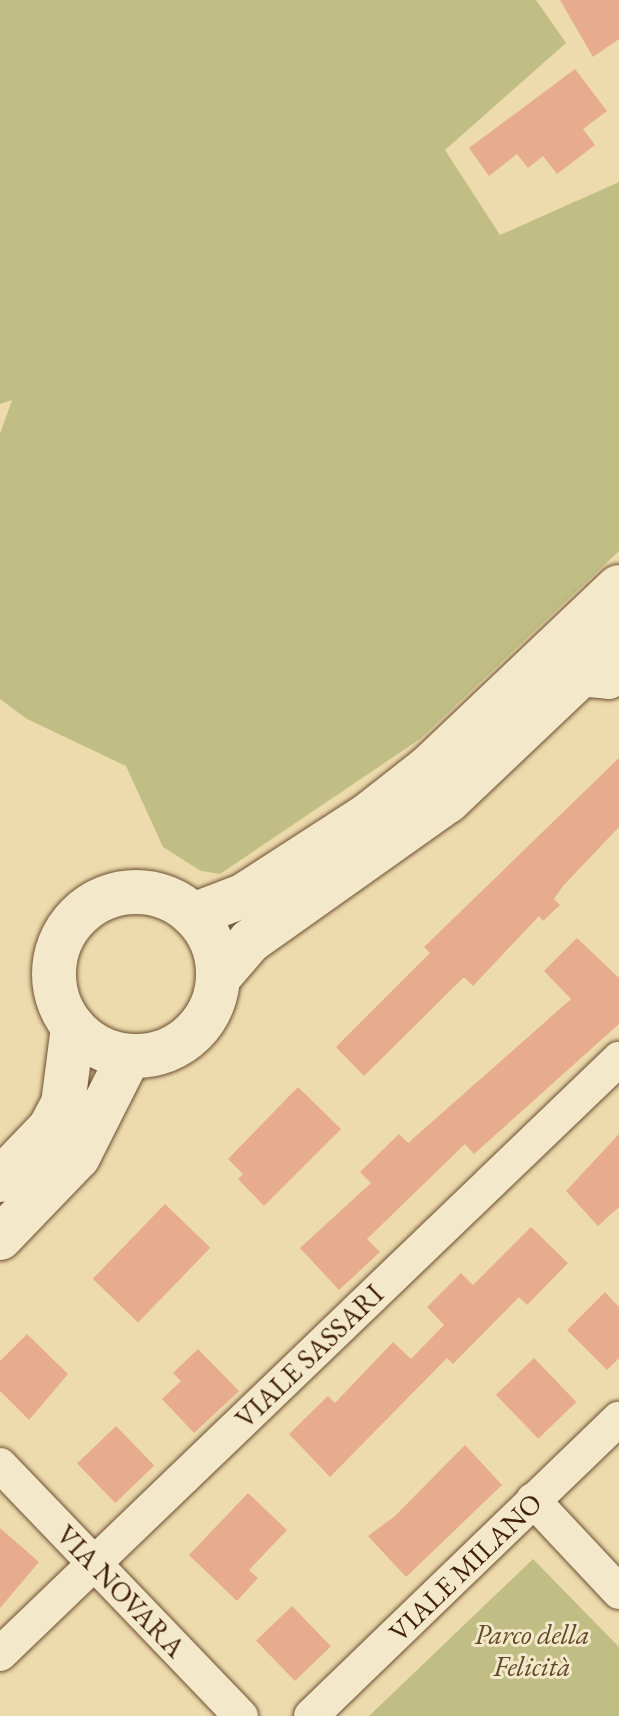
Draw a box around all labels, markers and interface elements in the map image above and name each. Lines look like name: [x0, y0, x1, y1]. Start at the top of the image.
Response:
street label: VIALE SASSARI: [228, 1277, 390, 1435]
street label: VIALE MILANO: [382, 1486, 548, 1648]
street label: VIA NOVARA: [50, 1518, 192, 1664]
park label: Parco della Felicità: [474, 1617, 590, 1683]

